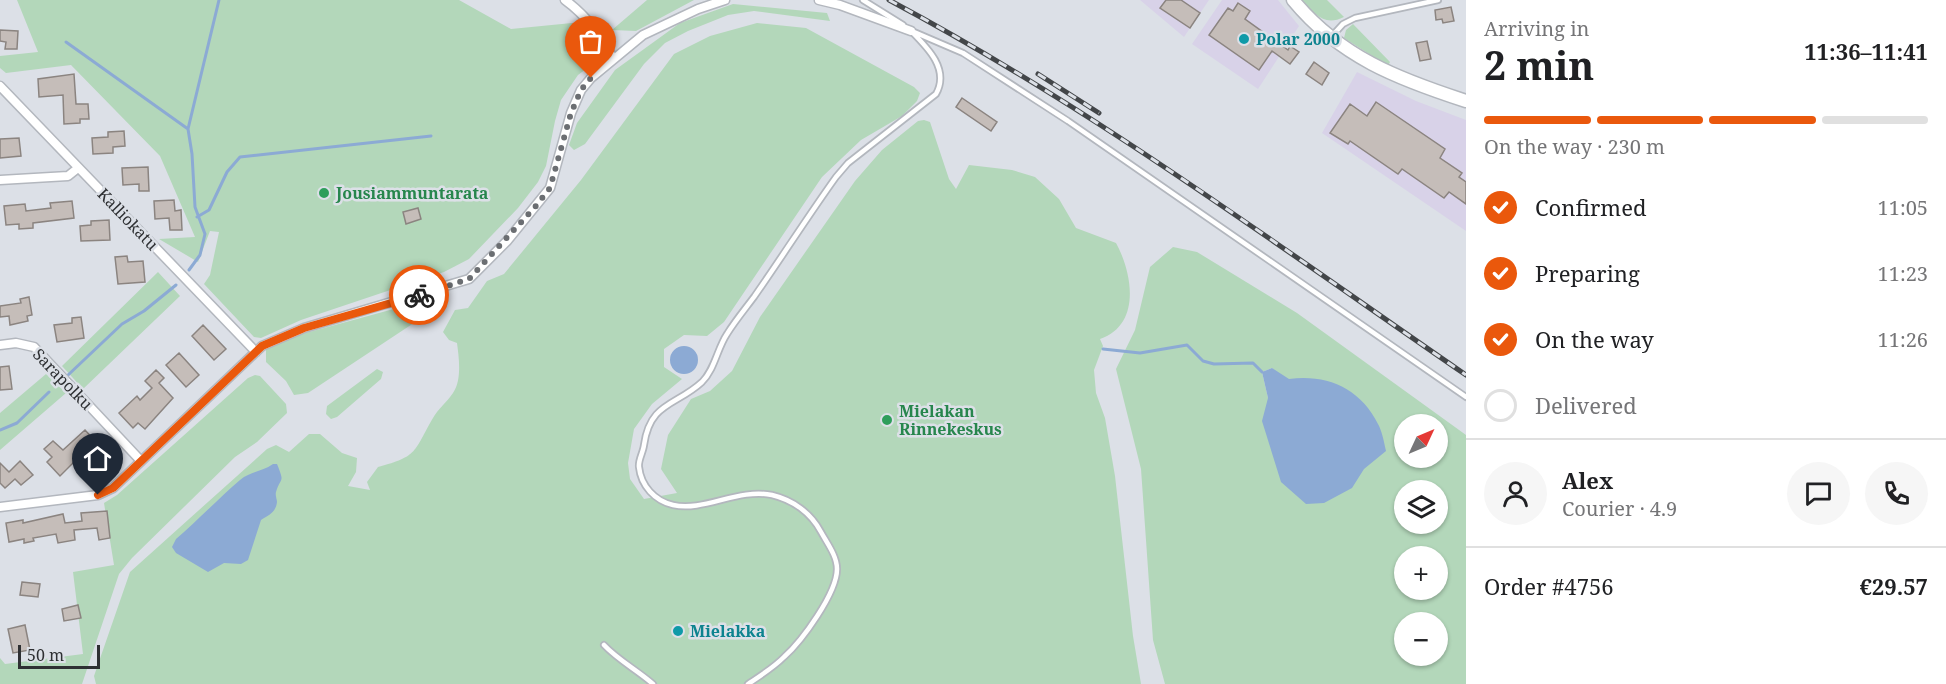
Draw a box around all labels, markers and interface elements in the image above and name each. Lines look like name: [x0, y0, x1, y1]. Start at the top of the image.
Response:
text: Arriving in: [1484, 15, 1589, 42]
pin: [565, 16, 616, 78]
icon: bag: [574, 25, 607, 58]
place label: Polar 2000: [1256, 28, 1340, 50]
marker: Polar 2000: [1237, 32, 1251, 46]
text: 11:36–11:41: [1804, 36, 1928, 66]
text: 2 min: [1484, 38, 1594, 91]
text: On the way · 230 m: [1484, 133, 1665, 160]
place label: Jousiammuntarata: [335, 182, 489, 204]
street label: Kalliokatu: [93, 183, 163, 255]
marker: Jousiammuntarata: [317, 186, 331, 200]
icon: check: [1484, 191, 1517, 224]
text: Confirmed: [1535, 192, 1646, 222]
text: 11:05: [1878, 194, 1928, 221]
icon: check: [1484, 257, 1517, 290]
text: Preparing: [1535, 258, 1640, 288]
text: 11:23: [1878, 260, 1928, 287]
courier: [389, 265, 449, 325]
icon: bike: [403, 279, 436, 312]
icon: check: [1484, 323, 1517, 356]
text: On the way: [1535, 324, 1654, 354]
text: 11:26: [1878, 326, 1928, 353]
street label: Sarapolku: [28, 343, 98, 415]
text: Delivered: [1535, 390, 1637, 420]
place label: Mielakan Rinnekeskus: [899, 400, 1002, 440]
marker: Mielakan Rinnekeskus: [880, 413, 894, 427]
north arrow: [1394, 414, 1448, 468]
map controls: [1394, 414, 1448, 666]
pin: [72, 433, 123, 495]
icon: home: [81, 442, 114, 475]
button: person: [1484, 462, 1547, 525]
button: chat: [1787, 462, 1850, 525]
button: phone: [1865, 462, 1928, 525]
text: Alex: [1562, 465, 1613, 495]
button: layers: [1394, 480, 1448, 534]
text: Courier · 4.9: [1562, 495, 1677, 522]
button: +: [1394, 546, 1448, 600]
text: Order #4756: [1484, 571, 1614, 601]
text: €29.57: [1860, 571, 1928, 601]
button: −: [1394, 612, 1448, 666]
place label: Mielakka: [690, 620, 766, 642]
marker: Mielakka: [671, 624, 685, 638]
scale bar: [18, 642, 100, 670]
text: 50 m: [27, 644, 64, 666]

